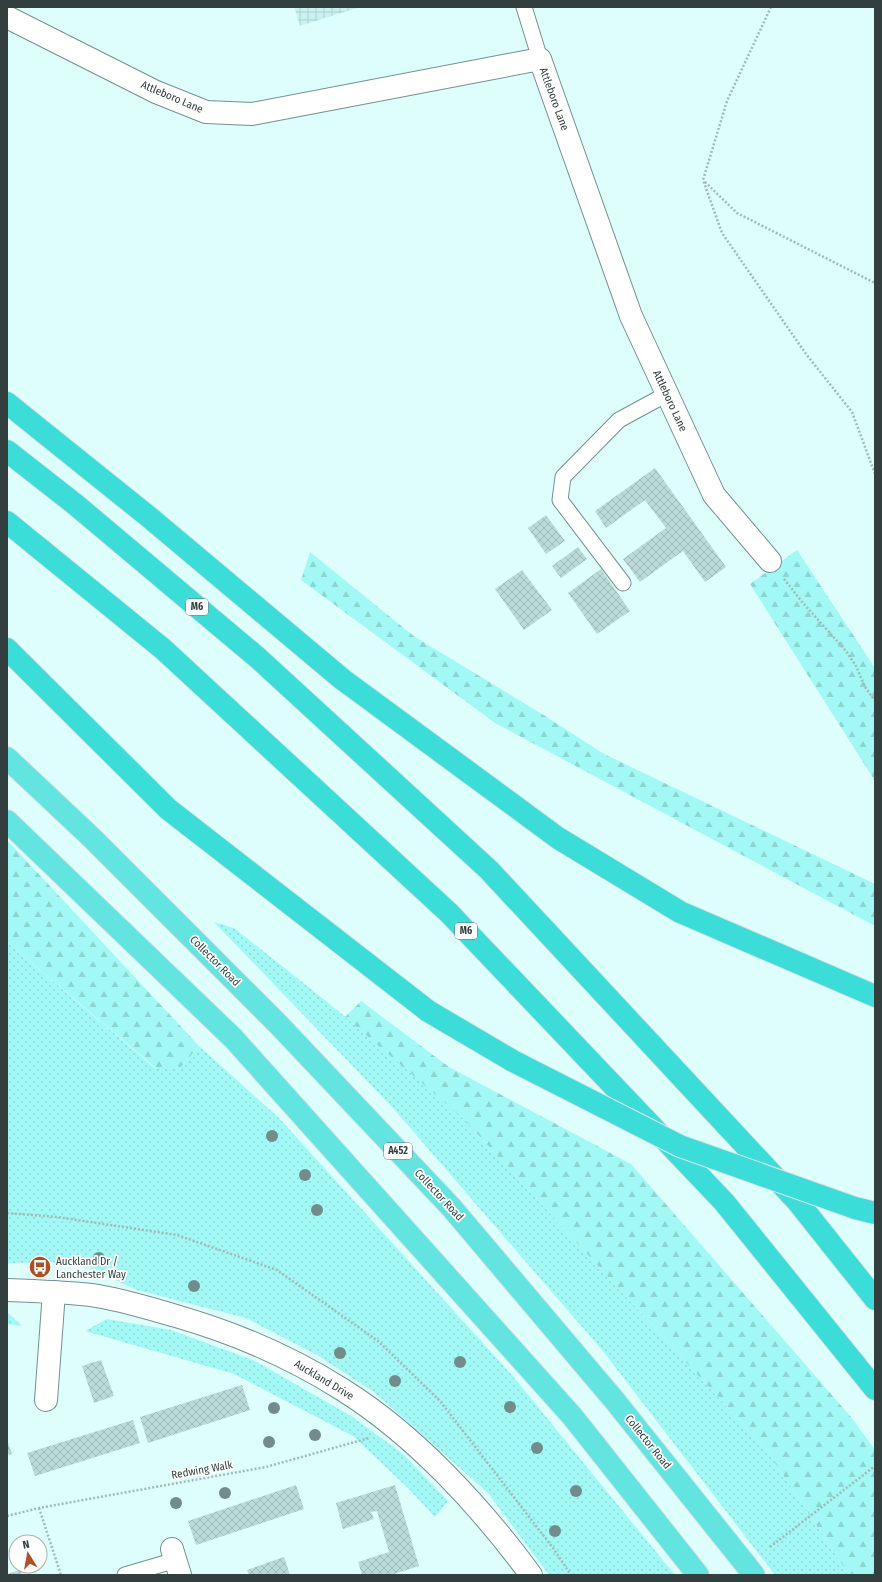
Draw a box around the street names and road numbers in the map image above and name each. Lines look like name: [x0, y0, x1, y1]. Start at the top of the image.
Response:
street label: Attleboro Lane: [537, 66, 571, 132]
street label: Attleboro Lane: [139, 78, 205, 116]
street label: Attleboro Lane: [650, 368, 690, 434]
road number: M6: [186, 599, 208, 615]
road number: M6: [455, 923, 477, 939]
street label: Collector Road: [187, 933, 243, 989]
road number: A452: [384, 1143, 412, 1159]
street label: Collector Road: [412, 1167, 466, 1223]
street label: Auckland Drive: [292, 1357, 356, 1403]
street label: Collector Road: [622, 1412, 674, 1472]
street label: Redwing Walk: [170, 1458, 234, 1482]

